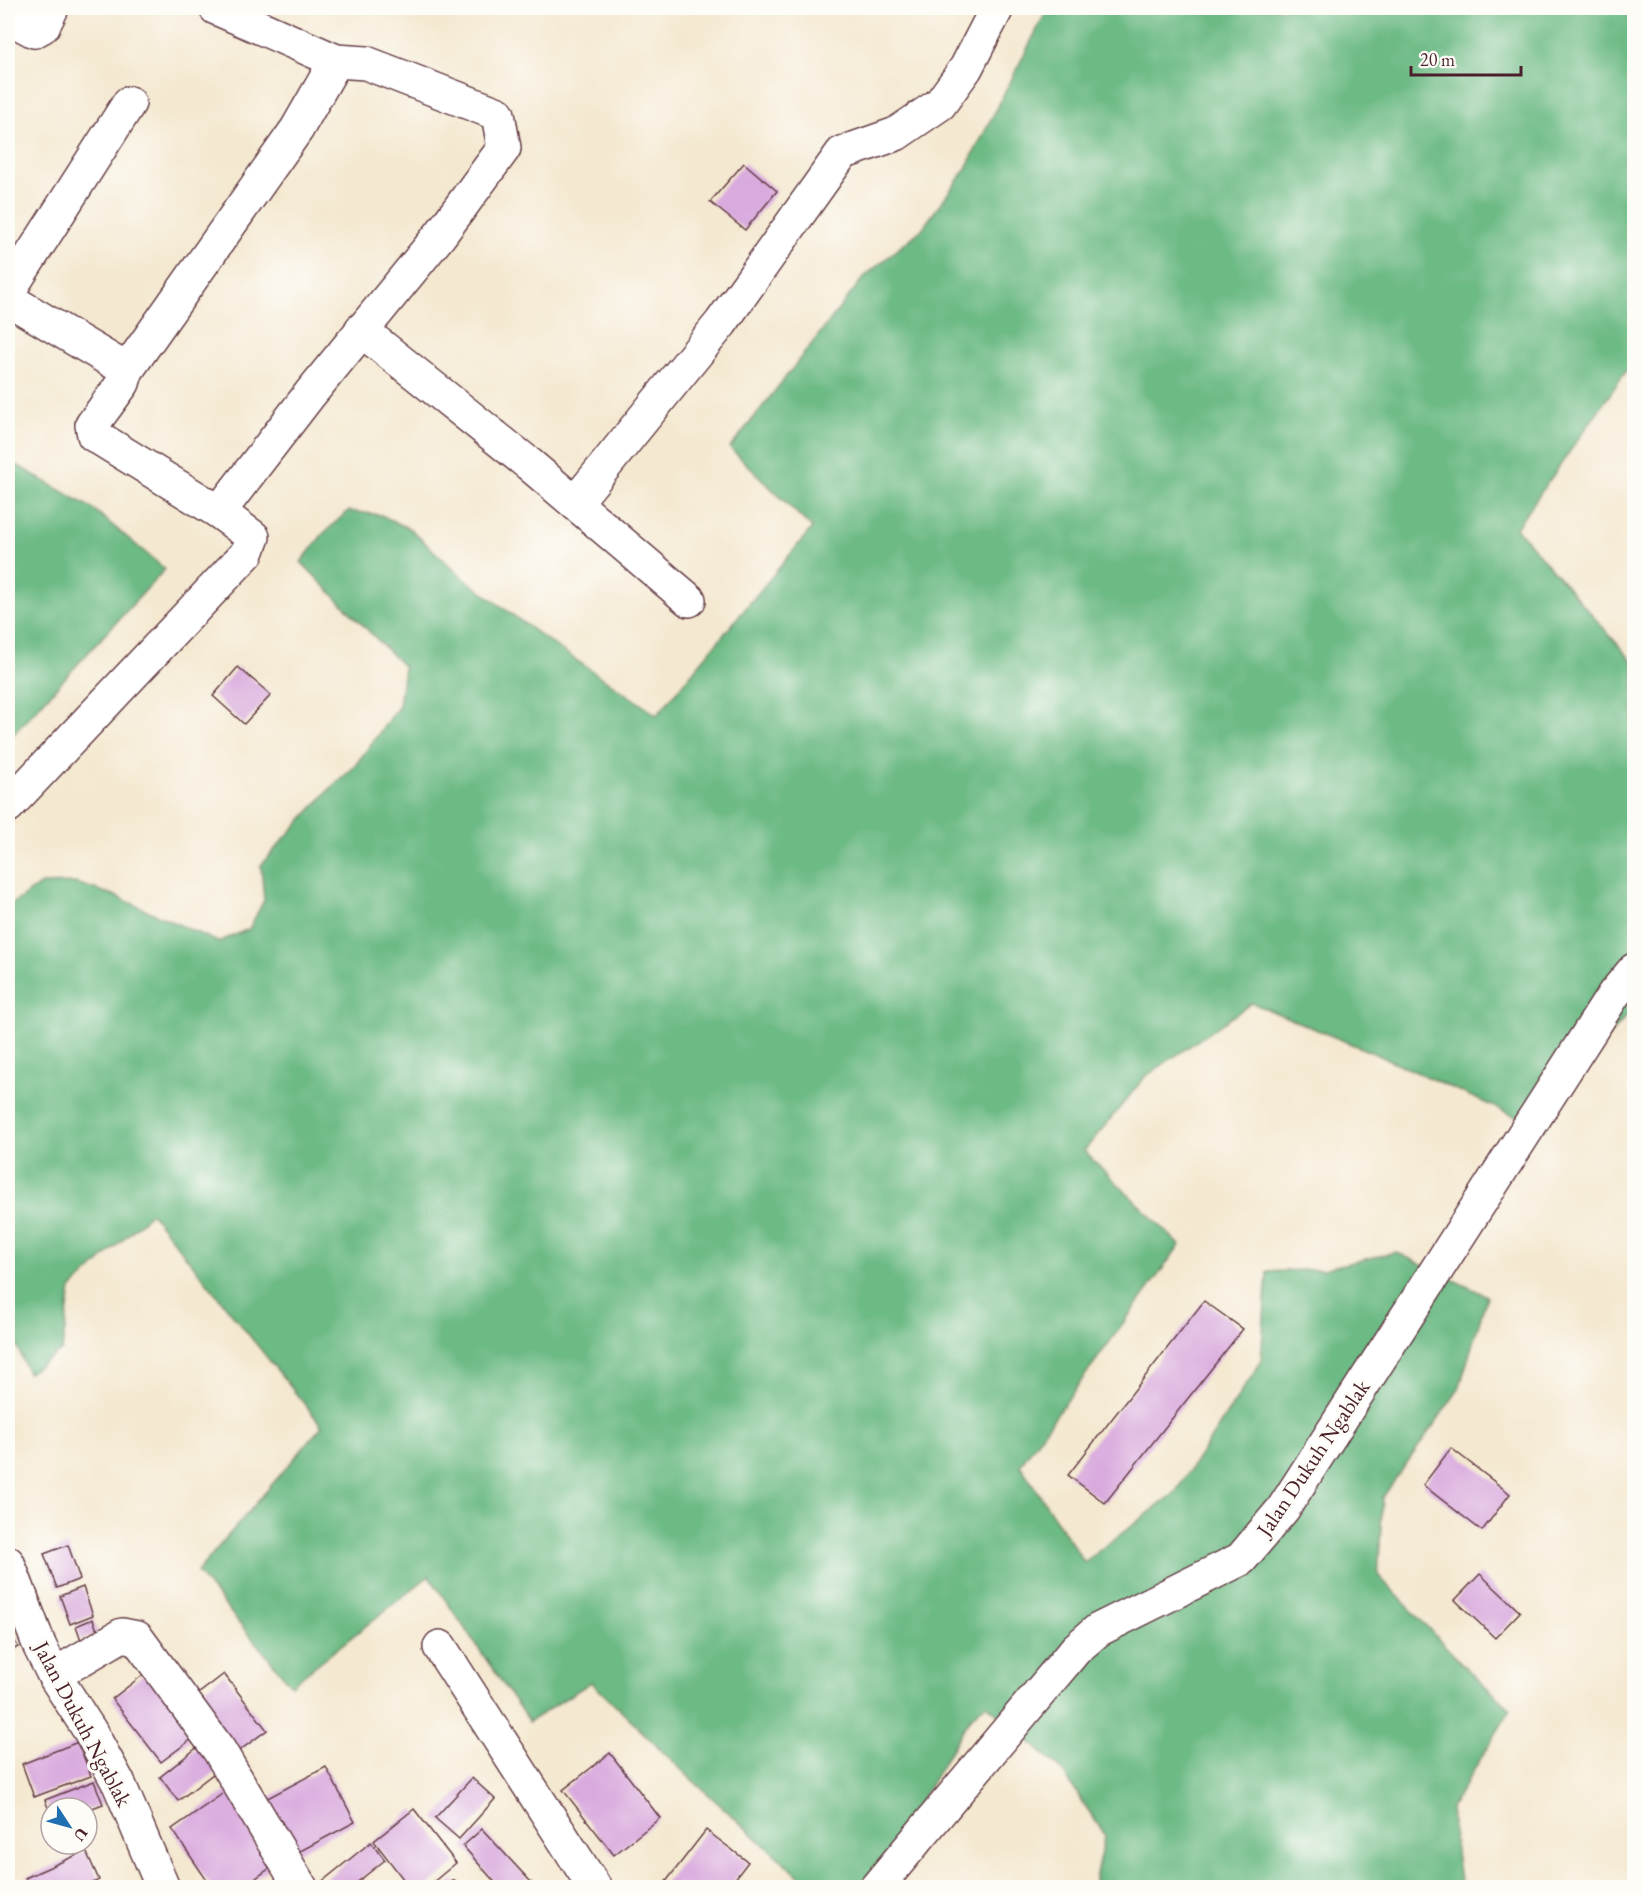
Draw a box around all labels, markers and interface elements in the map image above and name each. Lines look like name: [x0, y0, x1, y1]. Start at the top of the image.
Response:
scale bar: [1411, 39, 1520, 77]
text: 20 m: [1420, 48, 1455, 71]
street label: Jalan Dukuh Ngablak: [1249, 1373, 1377, 1544]
street label: Jalan Dukuh Ngablak: [26, 1634, 139, 1812]
north arrow: [39, 1796, 99, 1856]
text: U: [69, 1824, 93, 1846]

